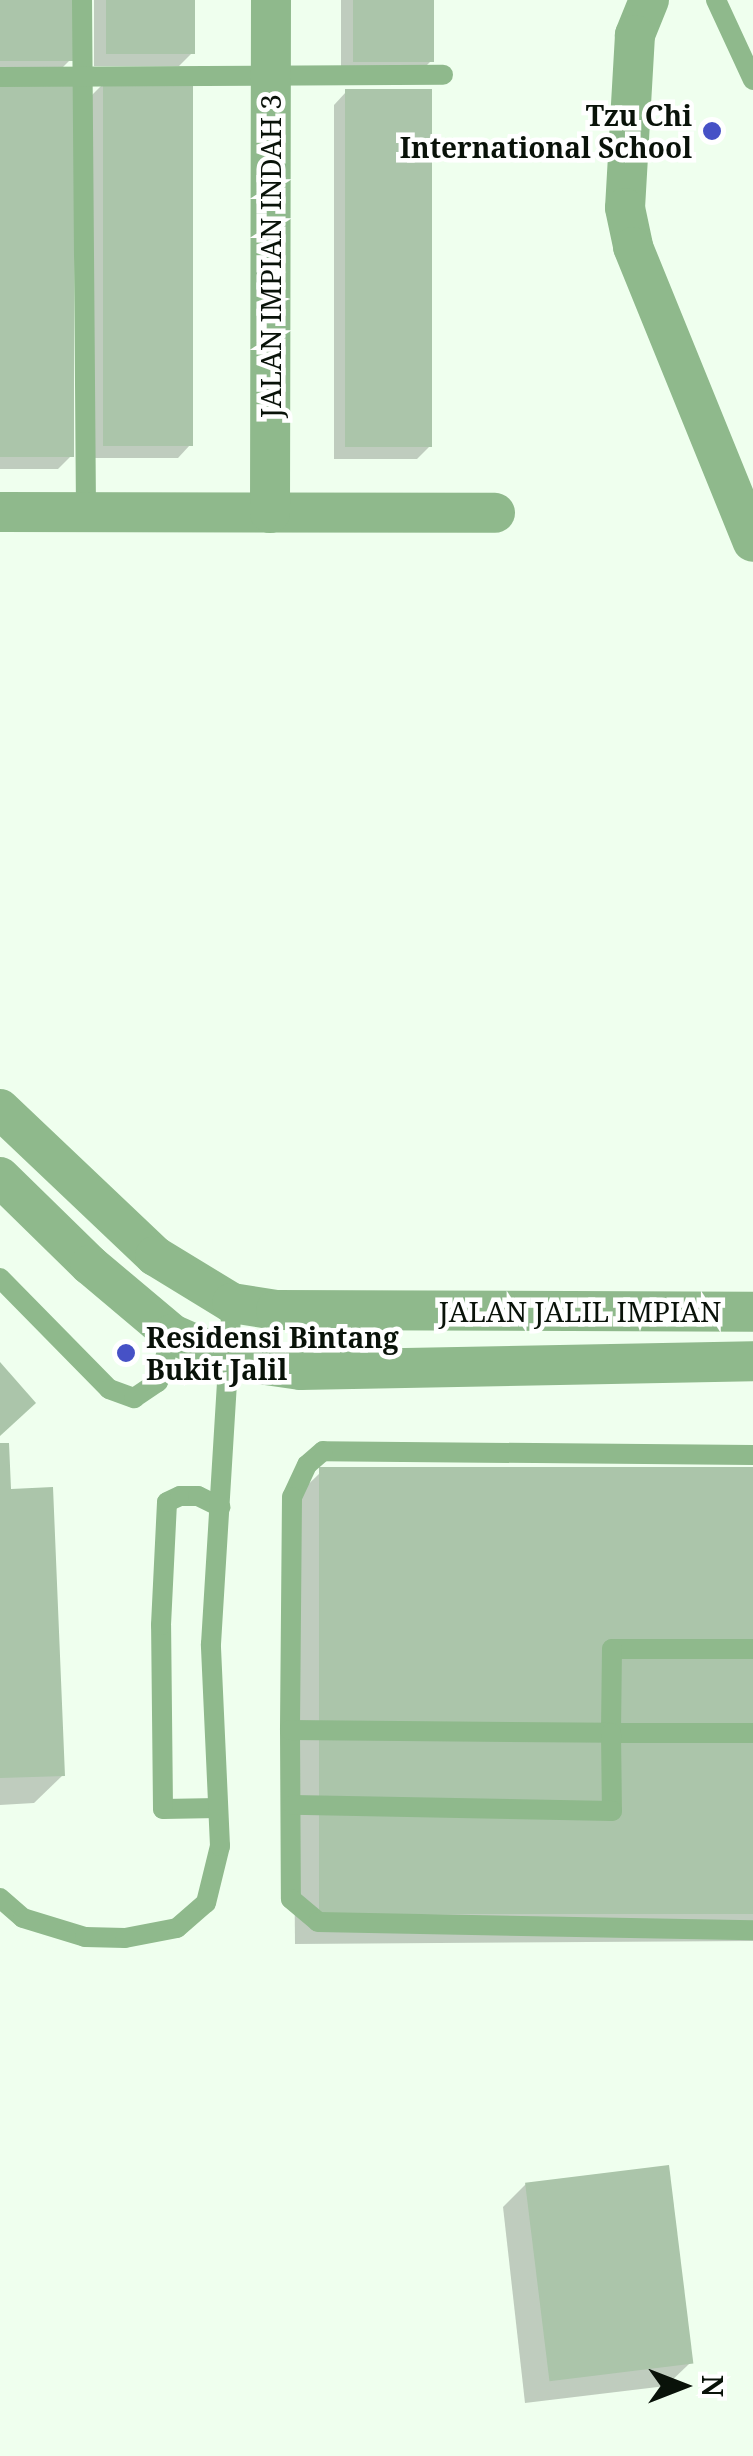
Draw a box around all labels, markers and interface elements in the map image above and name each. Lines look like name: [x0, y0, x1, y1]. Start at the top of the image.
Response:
street label: JALAN IMPIAN INDAH 3: [253, 94, 287, 418]
place label: Tzu Chi International School: [400, 98, 692, 164]
marker: Tzu Chi International School: [701, 120, 723, 142]
street label: JALAN JALIL IMPIAN: [439, 1294, 721, 1328]
place label: Residensi Bintang Bukit Jalil: [146, 1320, 399, 1386]
marker: Residensi Bintang Bukit Jalil: [115, 1342, 137, 1364]
north arrow: [633, 2336, 733, 2436]
text: N: [694, 2375, 732, 2397]

